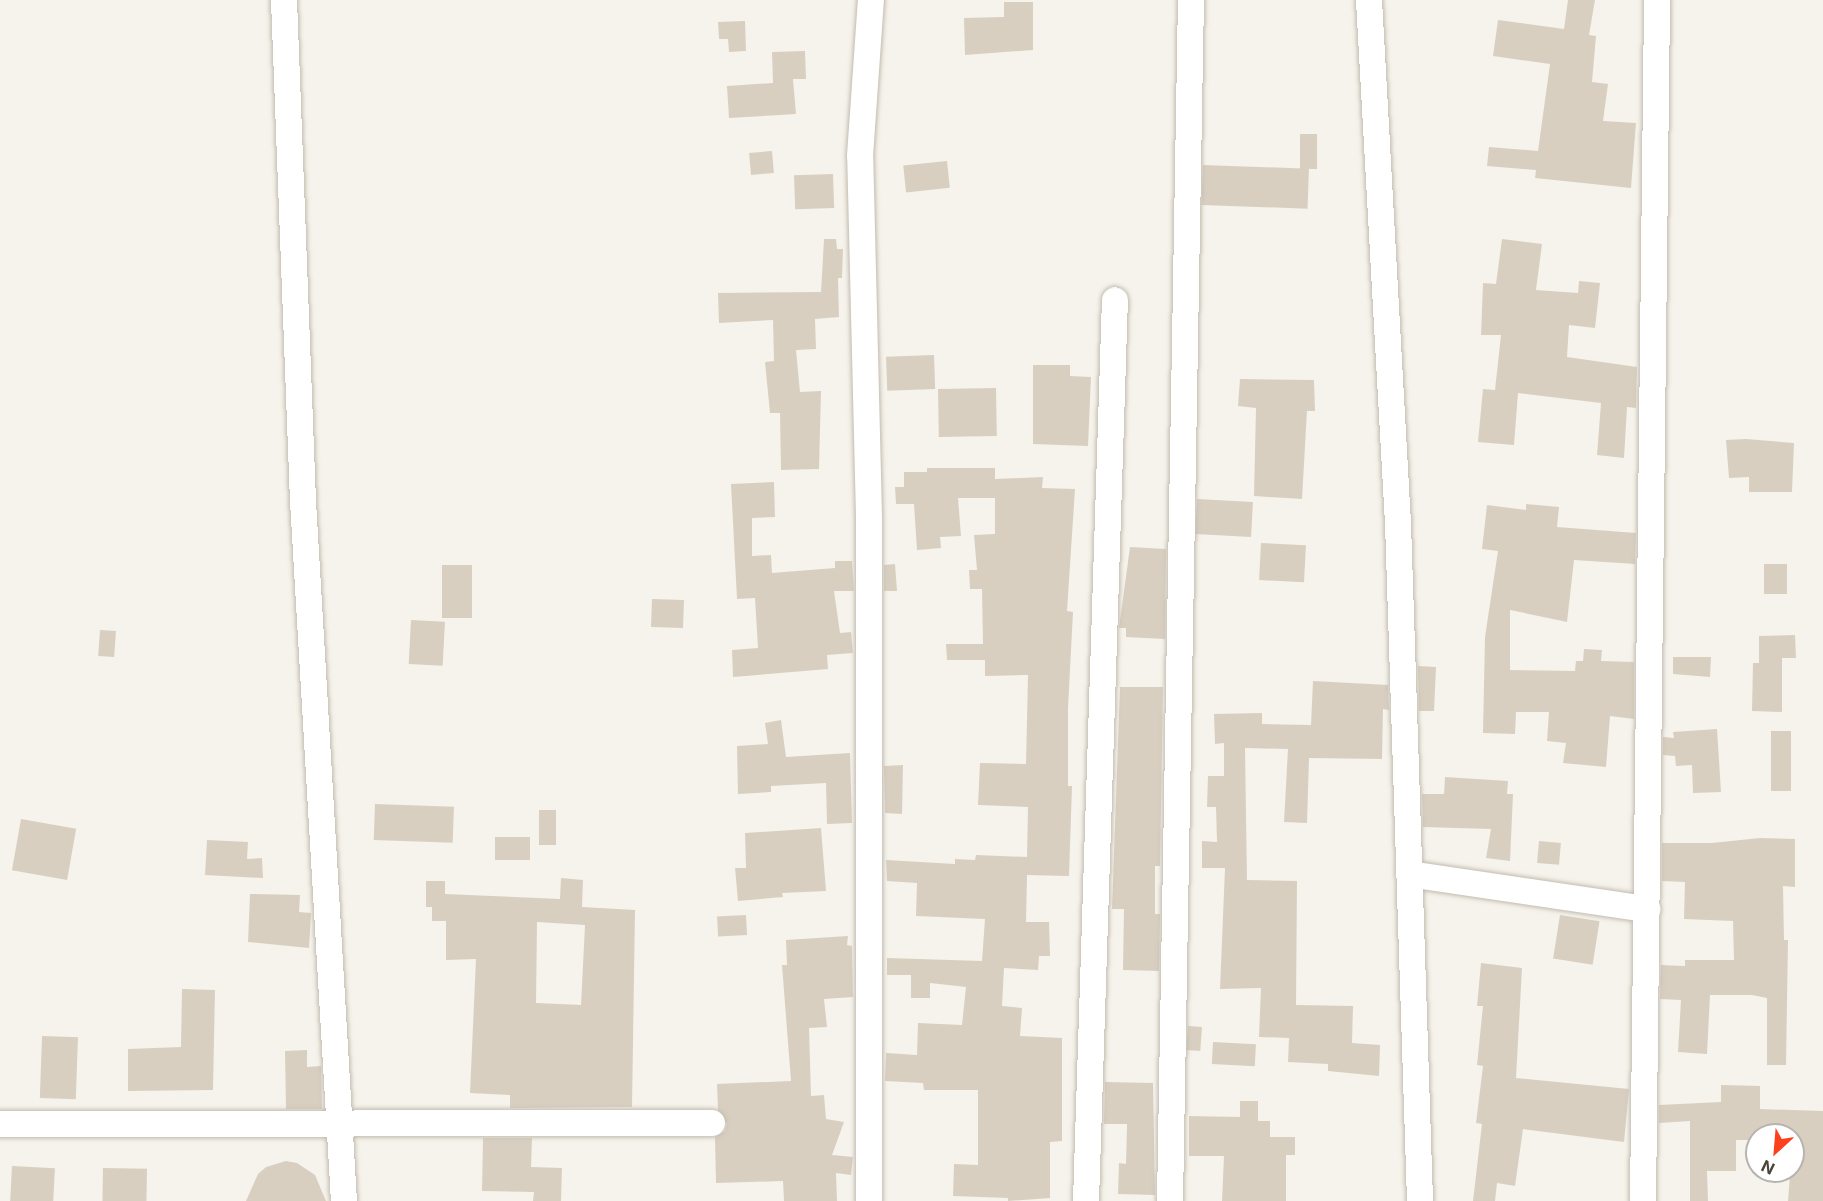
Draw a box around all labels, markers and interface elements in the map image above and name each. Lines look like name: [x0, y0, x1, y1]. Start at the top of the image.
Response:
north arrow: [1745, 1123, 1805, 1183]
text: N: [1758, 1156, 1778, 1179]

